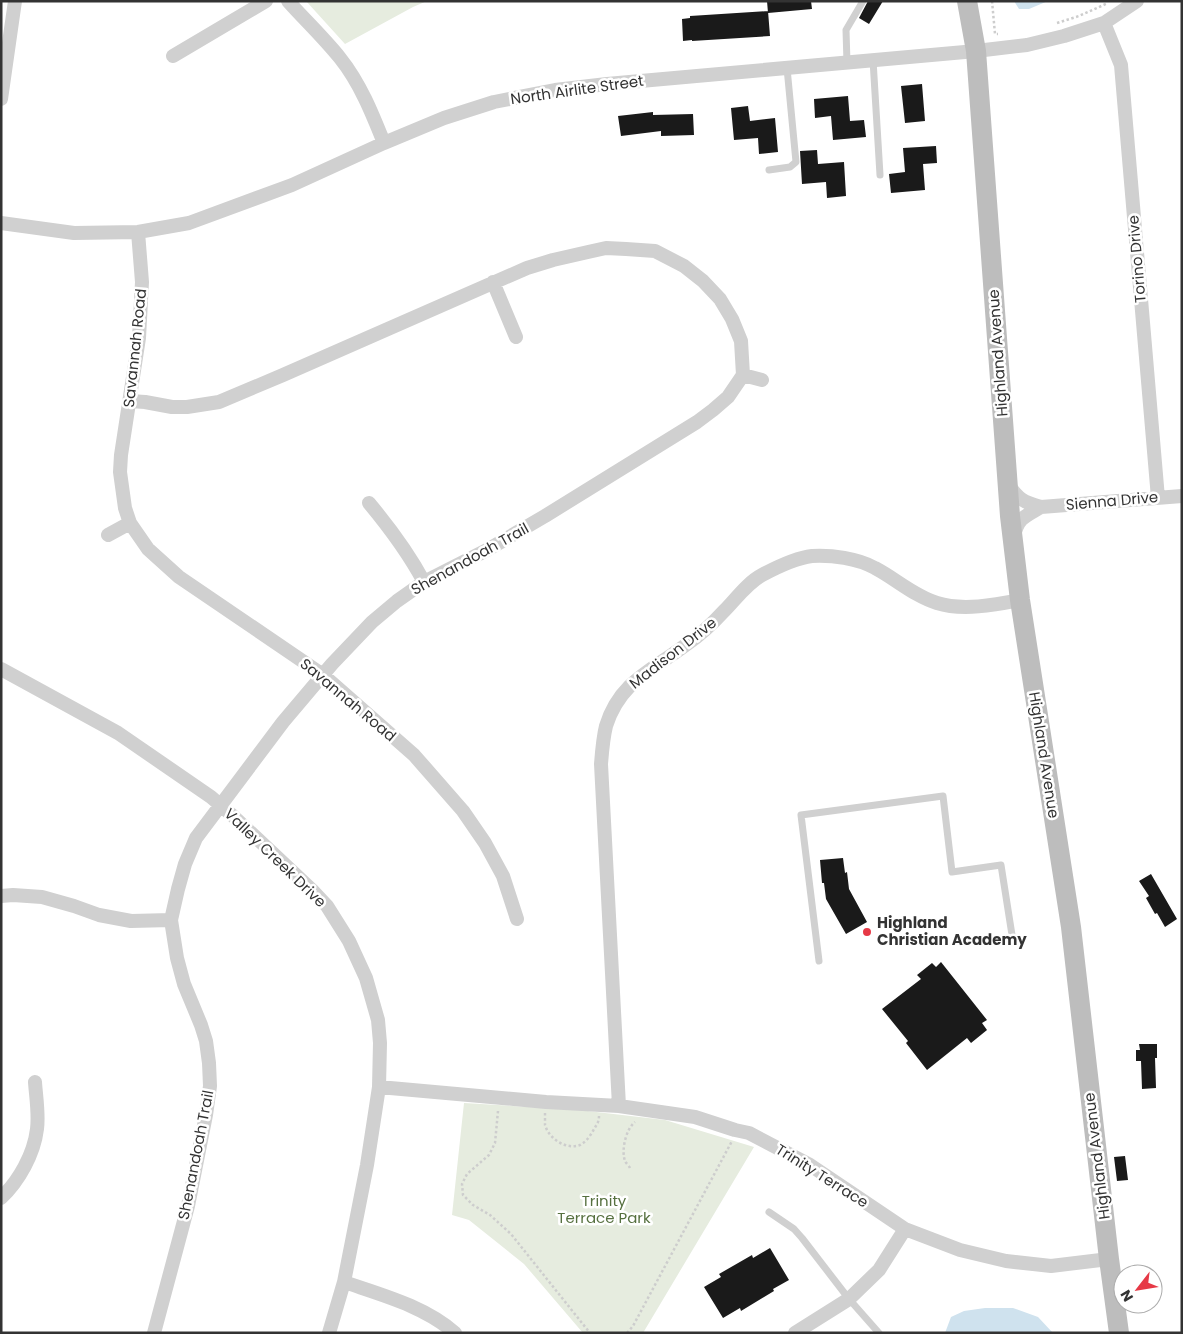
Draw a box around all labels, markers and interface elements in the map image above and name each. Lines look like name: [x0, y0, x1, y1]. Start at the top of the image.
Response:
street label: North Airlite Street: [509, 70, 645, 109]
street label: Torino Drive: [1122, 214, 1151, 304]
street label: Savannah Road: [118, 287, 151, 408]
street label: Highland Avenue: [983, 289, 1012, 417]
street label: Sienna Drive: [1065, 486, 1159, 515]
street label: Shenandoah Trail: [407, 517, 532, 600]
street label: Madison Drive: [625, 612, 721, 693]
street label: Savannah Road: [296, 653, 401, 746]
street label: Highland Avenue: [1024, 690, 1065, 820]
street label: Valley Creek Drive: [220, 803, 331, 912]
place label: Highland Christian Academy: [877, 912, 1027, 950]
marker: Highland Christian Academy: [861, 926, 873, 938]
street label: Shenandoah Trail: [173, 1088, 218, 1222]
street label: Highland Avenue: [1078, 1091, 1115, 1221]
street label: Trinity Terrace: [772, 1139, 873, 1213]
park label: Trinity Terrace Park: [557, 1190, 651, 1228]
north arrow: [1113, 1264, 1163, 1314]
text: N: [1116, 1286, 1138, 1305]

